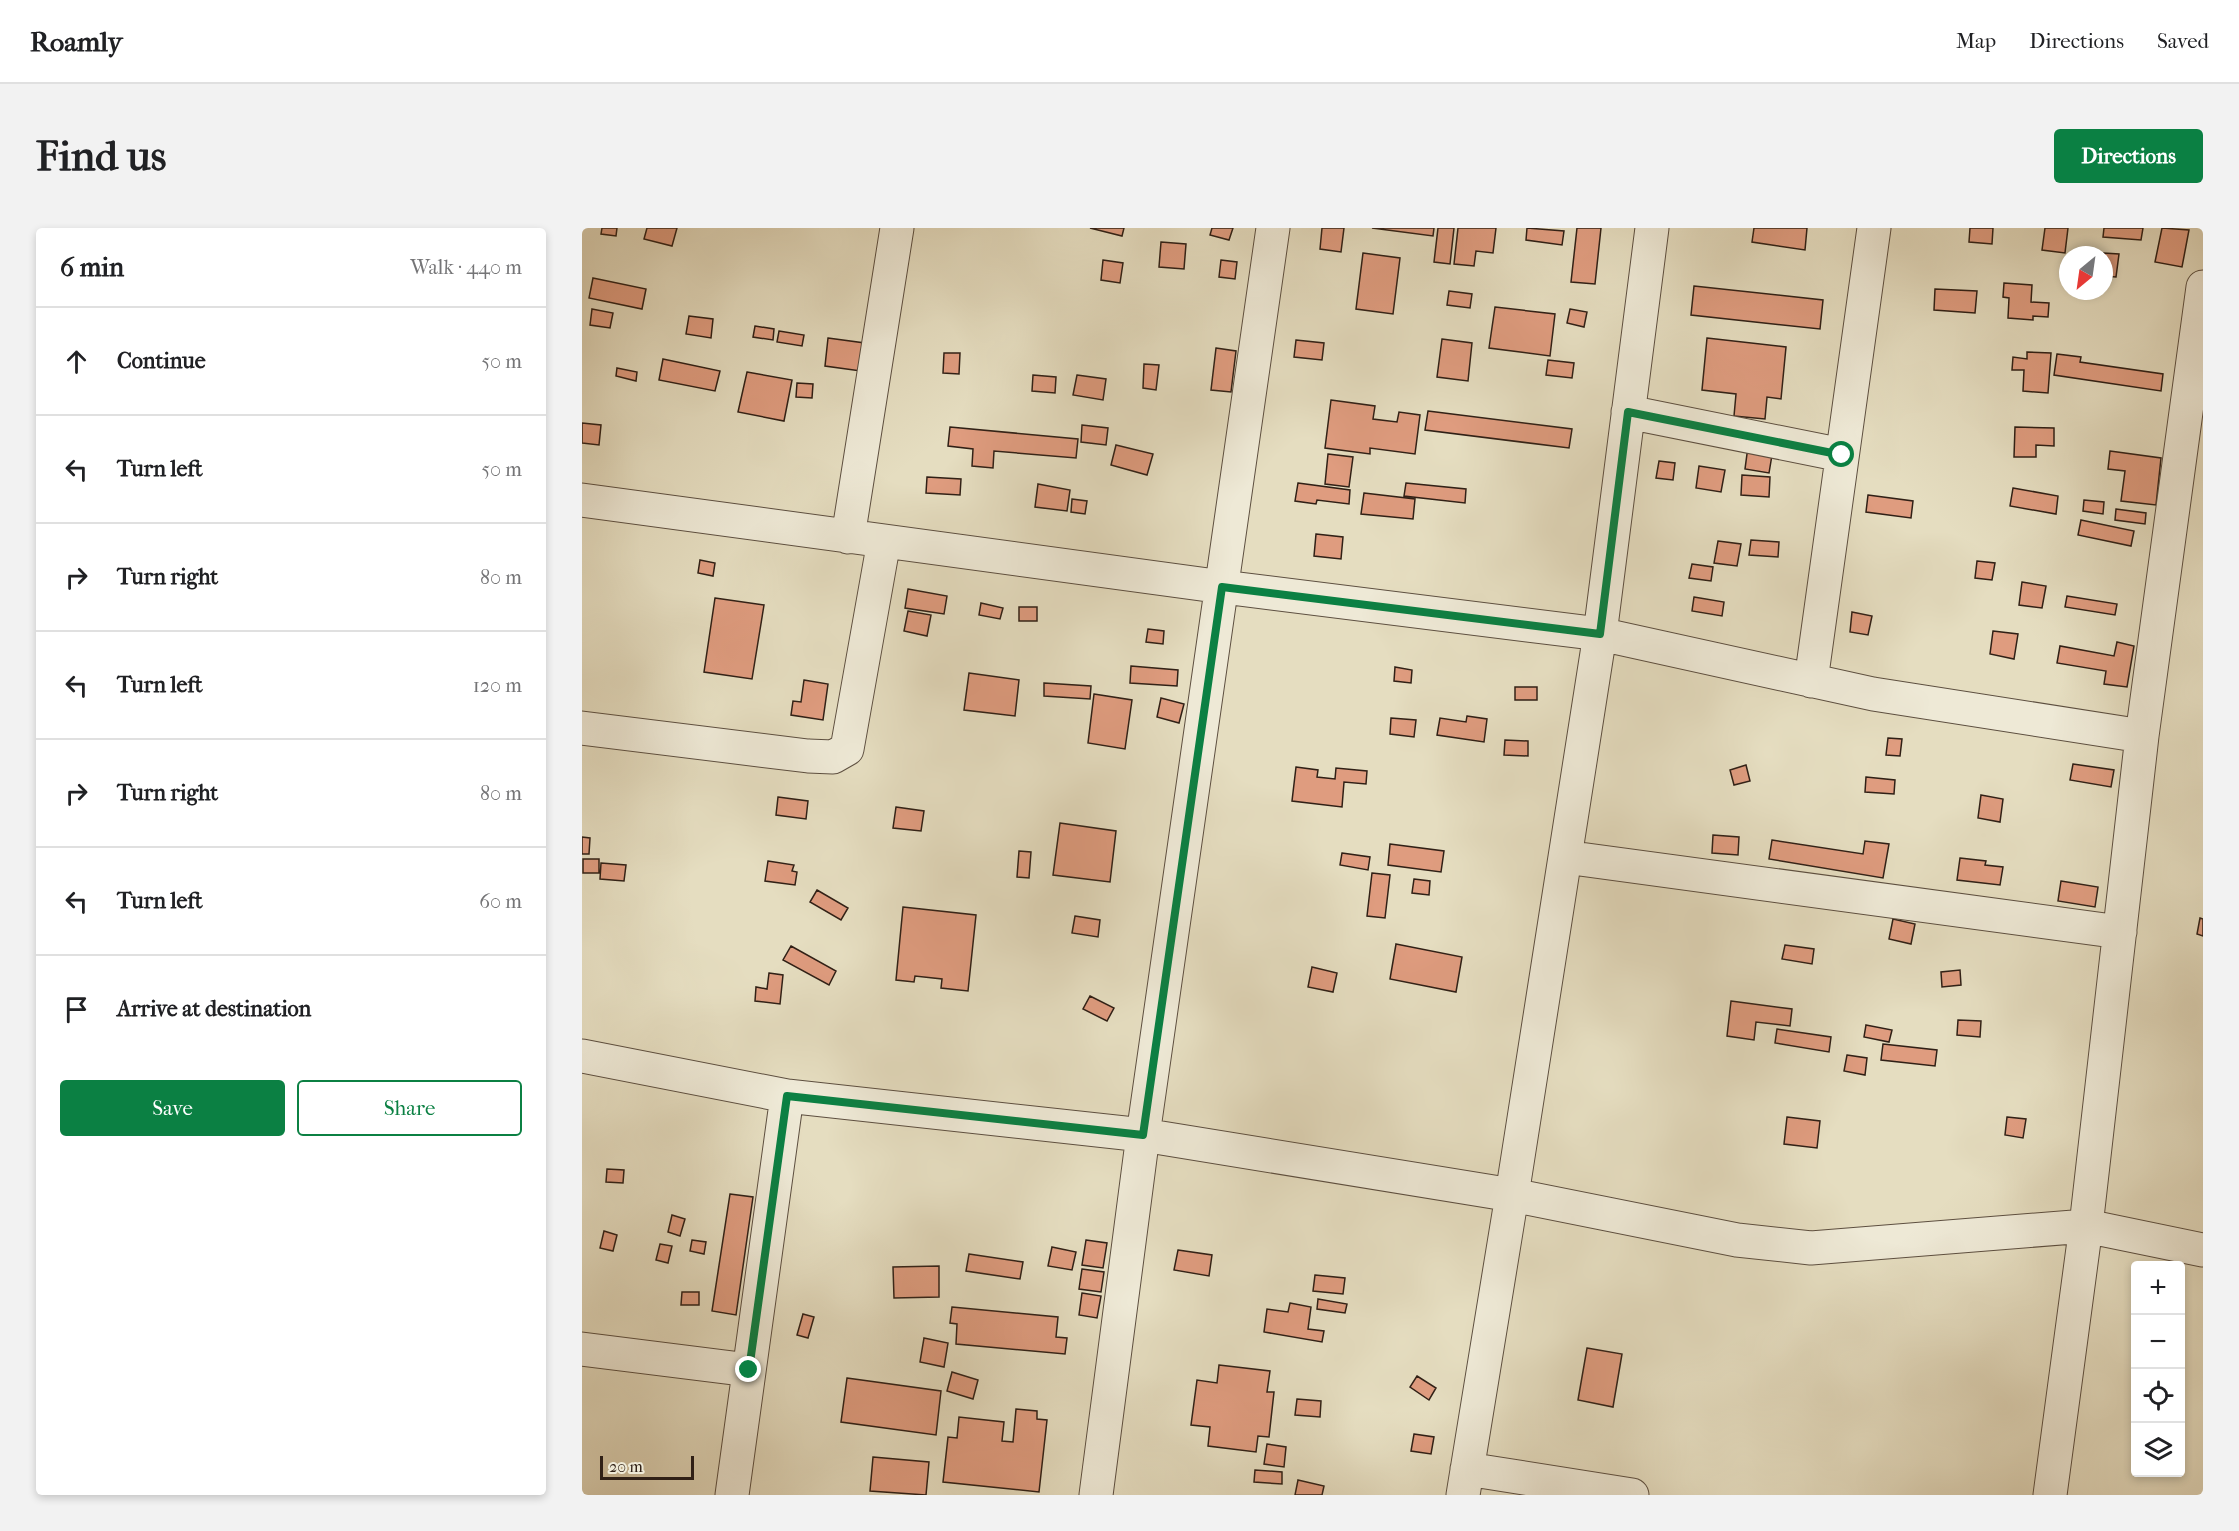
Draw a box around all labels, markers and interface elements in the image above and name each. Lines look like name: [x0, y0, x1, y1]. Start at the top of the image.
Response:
text: Roamly: [30, 25, 122, 58]
text: Map: [1956, 29, 1996, 53]
text: Directions: [2029, 29, 2124, 53]
text: Saved: [2157, 29, 2209, 53]
button: Directions: [2054, 129, 2203, 183]
text: Find us: [36, 132, 166, 181]
north arrow: [2059, 246, 2113, 300]
text: 6 min: [60, 252, 124, 283]
text: Walk · 440 m: [410, 256, 522, 279]
icon: ahead: [60, 345, 93, 378]
text: Continue: [117, 348, 206, 374]
text: 50 m: [481, 350, 522, 373]
route start: [1828, 441, 1854, 467]
icon: left: [60, 453, 93, 486]
text: Turn left: [117, 456, 203, 482]
text: 50 m: [481, 458, 522, 481]
icon: right: [60, 561, 93, 594]
text: Turn right: [117, 564, 218, 590]
text: 80 m: [480, 566, 522, 589]
icon: left: [60, 669, 93, 702]
text: Turn left: [117, 672, 203, 698]
text: 120 m: [473, 674, 522, 697]
icon: right: [60, 777, 93, 810]
text: Turn right: [117, 780, 218, 806]
text: 80 m: [480, 782, 522, 805]
icon: left: [60, 885, 93, 918]
text: Turn left: [117, 888, 203, 914]
text: 60 m: [479, 890, 522, 913]
icon: arrive: [60, 993, 93, 1026]
text: Arrive at destination: [117, 996, 311, 1022]
button: Save: [60, 1080, 285, 1136]
button: Share: [297, 1080, 522, 1136]
map controls: [2131, 1261, 2185, 1477]
button: +: [2131, 1261, 2185, 1315]
button: −: [2131, 1315, 2185, 1369]
route end: [735, 1356, 761, 1382]
button: locate: [2131, 1369, 2185, 1423]
button: layers: [2131, 1423, 2185, 1477]
scale bar: [600, 1453, 694, 1480]
text: 20 m: [609, 1457, 643, 1476]

